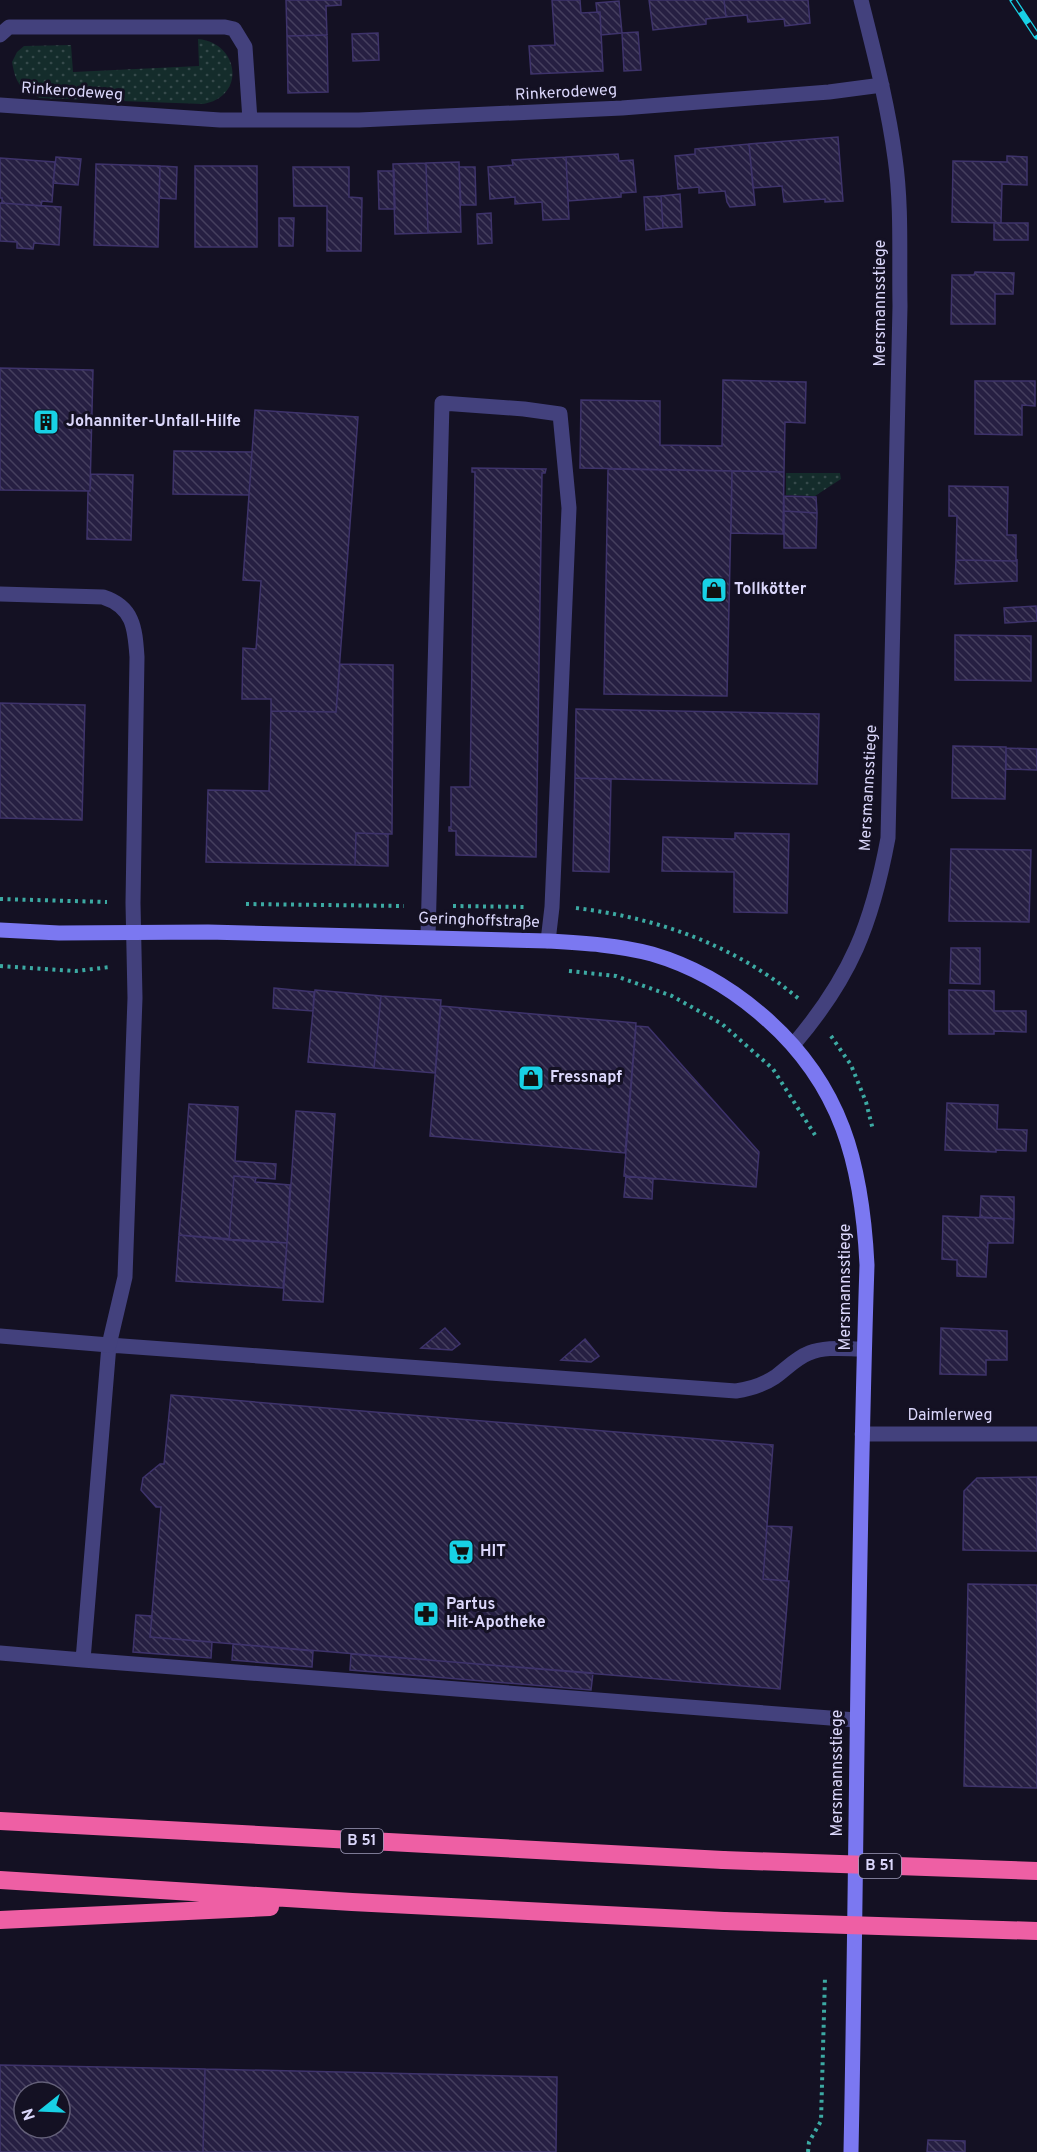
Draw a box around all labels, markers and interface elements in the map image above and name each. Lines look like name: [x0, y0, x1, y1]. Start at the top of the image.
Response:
street label: Rinkerodeweg: [20, 78, 124, 106]
street label: Rinkerodeweg: [514, 80, 618, 106]
street label: Mersmannsstiege: [871, 240, 891, 366]
building icon: Johanniter-Unfall-Hilfe: [31, 407, 61, 437]
place label: Johanniter-Unfall-Hilfe: [66, 412, 241, 432]
shop icon: Tollkötter: [699, 575, 729, 605]
place label: Tollkötter: [734, 580, 807, 600]
street label: Mersmannsstiege: [856, 724, 882, 852]
street label: Geringhoffstraße: [418, 909, 540, 933]
shop icon: Fressnapf: [516, 1063, 546, 1093]
place label: Fressnapf: [550, 1068, 622, 1088]
street label: Mersmannsstiege: [836, 1224, 856, 1350]
street label: Daimlerweg: [907, 1406, 993, 1426]
supermarket icon: HIT: [446, 1537, 476, 1567]
place label: HIT: [480, 1542, 506, 1562]
place label: Partus Hit-Apotheke: [446, 1595, 546, 1633]
pharmacy icon: Partus Hit-Apotheke: [411, 1599, 441, 1629]
street label: Mersmannsstiege: [828, 1710, 848, 1836]
road number: B 51: [341, 1829, 383, 1853]
road number: B 51: [859, 1854, 901, 1878]
north arrow: [12, 2080, 72, 2140]
text: N: [18, 2105, 41, 2123]

